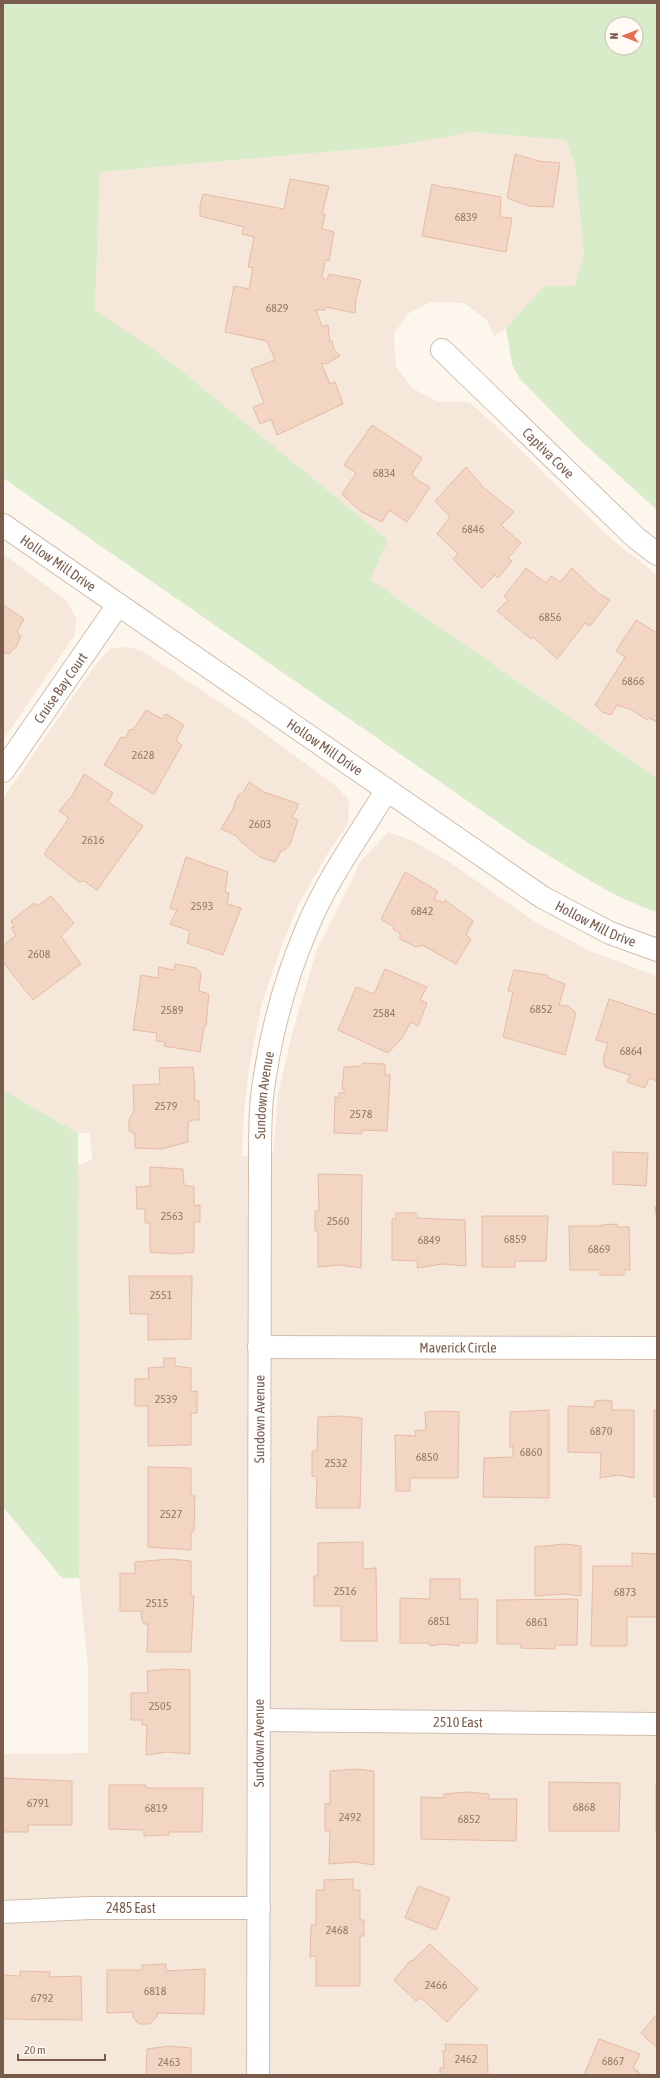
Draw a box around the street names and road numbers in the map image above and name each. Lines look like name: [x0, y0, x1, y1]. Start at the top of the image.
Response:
street label: Captiva Cove: [519, 424, 577, 482]
street label: Hollow Mill Drive: [17, 531, 99, 595]
street label: Cruise Bay Court: [31, 650, 91, 726]
street label: Hollow Mill Drive: [284, 716, 366, 779]
street label: Hollow Mill Drive: [552, 897, 638, 950]
street label: Sundown Avenue: [252, 1050, 277, 1139]
street label: Maverick Circle: [419, 1339, 497, 1356]
street label: Sundown Avenue: [251, 1375, 268, 1463]
street label: Sundown Avenue: [251, 1699, 267, 1787]
street label: 2510 East: [433, 1714, 483, 1730]
street label: 2485 East: [106, 1900, 156, 1916]

